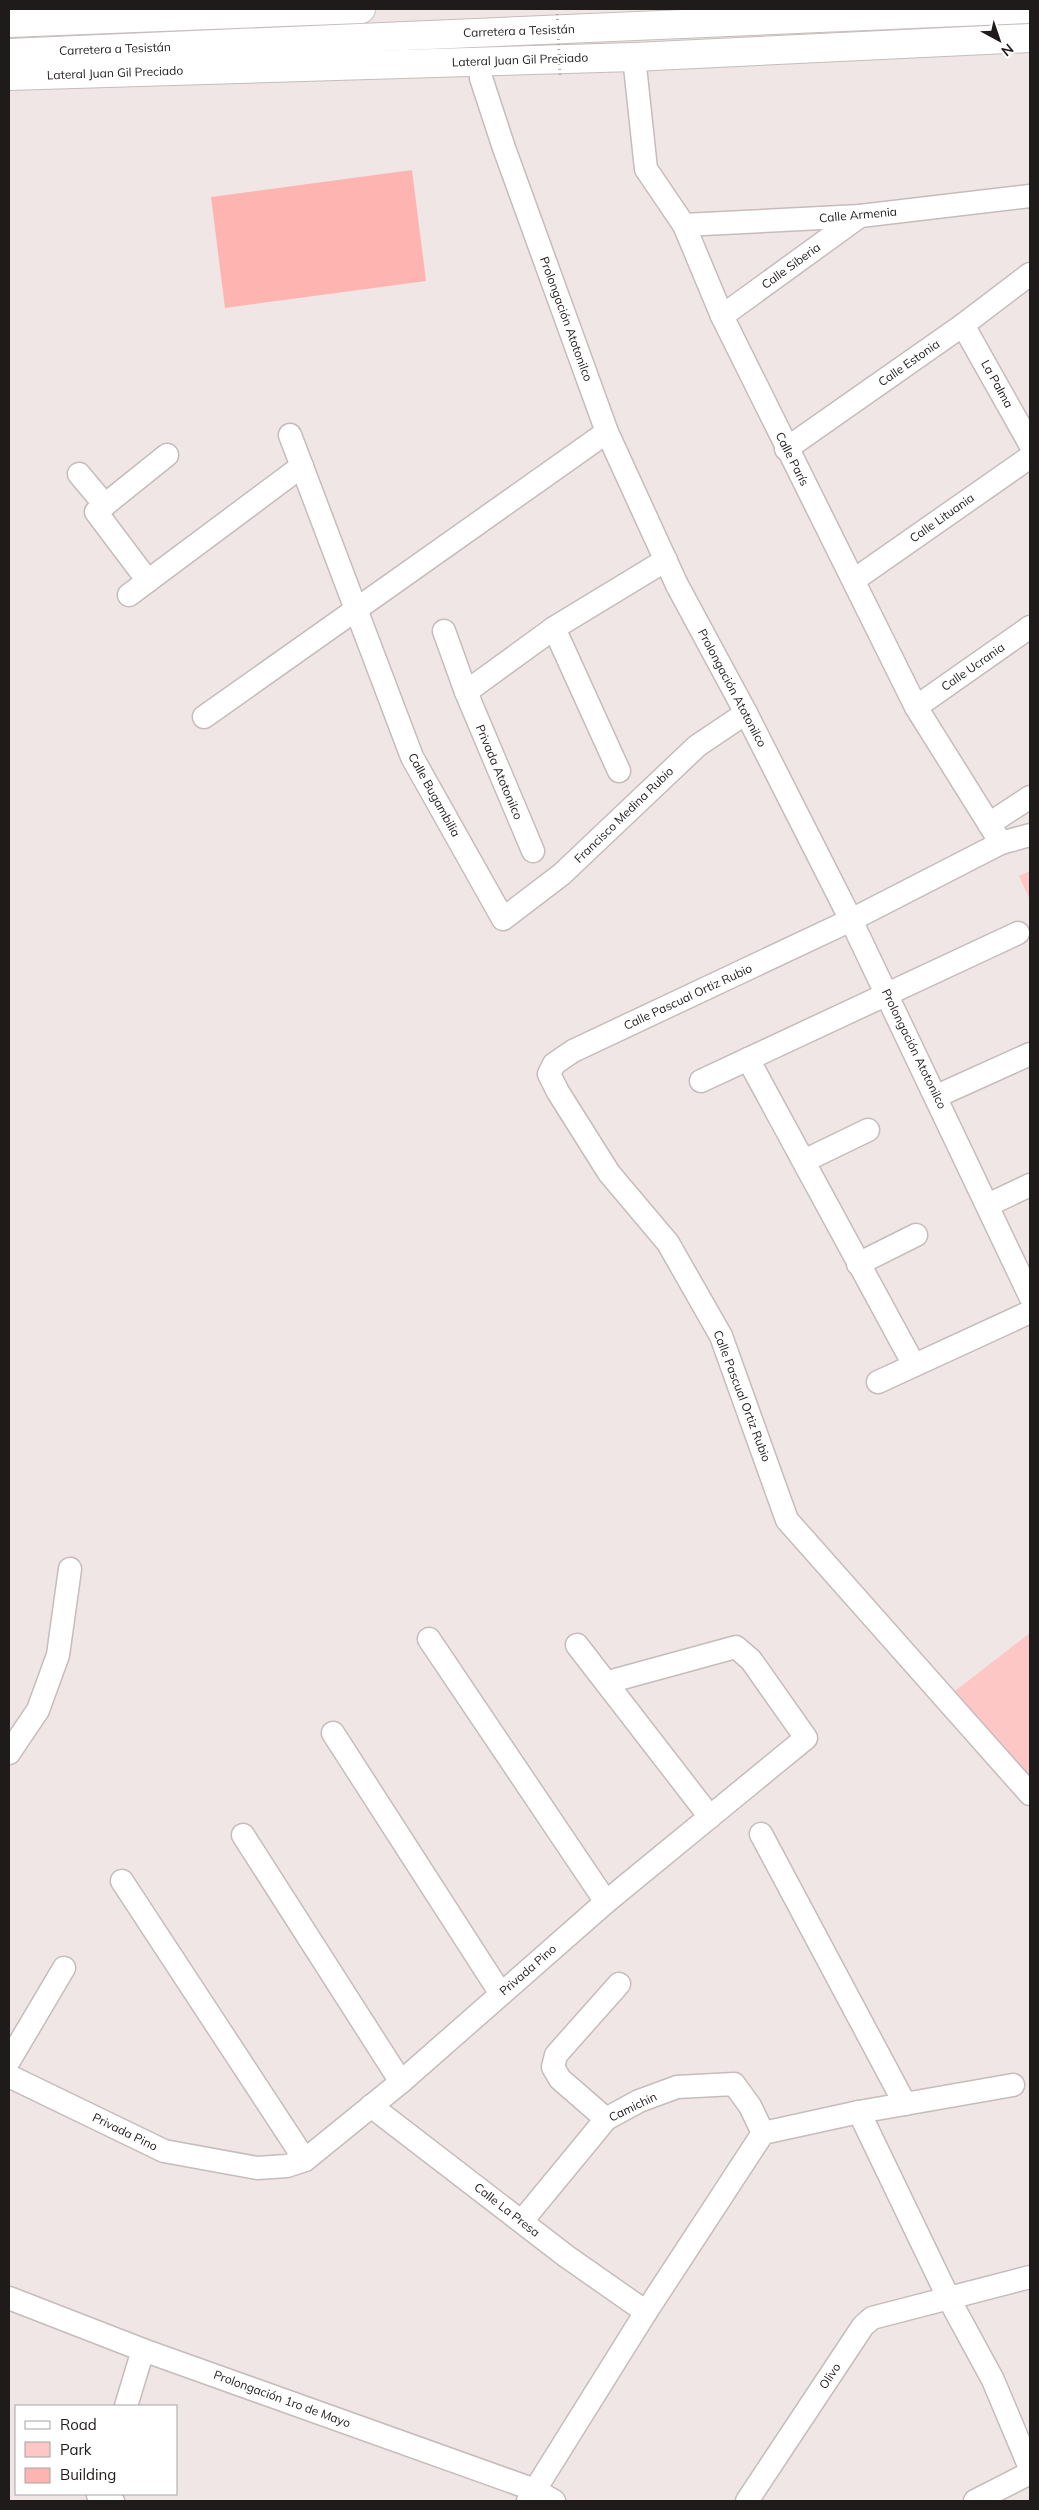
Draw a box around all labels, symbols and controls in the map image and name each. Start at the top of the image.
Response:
north arrow [974,15,1024,65]
street label: Carretera a Tesistán [463,21,575,40]
street label: Carretera a Tesistán [59,39,171,58]
text: N [998,40,1017,60]
street label: Lateral Juan Gil Preciado [452,50,588,69]
street label: Lateral Juan Gil Preciado [47,63,183,82]
street label: Calle Armenia [818,204,897,225]
street label: Calle Siberia [758,239,823,292]
street label: Prolongación Atotonilco [537,254,596,383]
street label: Calle Estonia [875,336,942,389]
street label: La Palma [978,357,1017,410]
street label: Calle París [772,429,812,488]
street label: Calle Lituania [907,490,977,545]
street label: Prolongación Atotonilco [695,626,770,750]
street label: Calle Ucrania [938,639,1007,694]
street label: Privada Atotonilco [473,722,526,822]
street label: Calle Bugambilia [405,750,464,839]
street label: Francisco Medina Rubio [571,763,676,866]
street label: Calle Pascual Ortiz Rubio [621,960,754,1033]
street label: Prolongación Atotonilco [879,986,950,1111]
street label: Calle Pascual Ortiz Rubio [710,1328,775,1464]
street label: Privada Pino [496,1941,559,1998]
street label: Camichin [606,2089,659,2125]
street label: Privada Pino [90,2109,160,2154]
street label: Calle La Presa [472,2179,543,2240]
street label: Olivo [816,2360,844,2392]
street label: Prolongación 1ro de Mayo [212,2367,353,2430]
legend [15,2405,178,2495]
text: Road [60,2415,97,2434]
text: Park [60,2440,92,2459]
text: Building [60,2465,116,2484]

